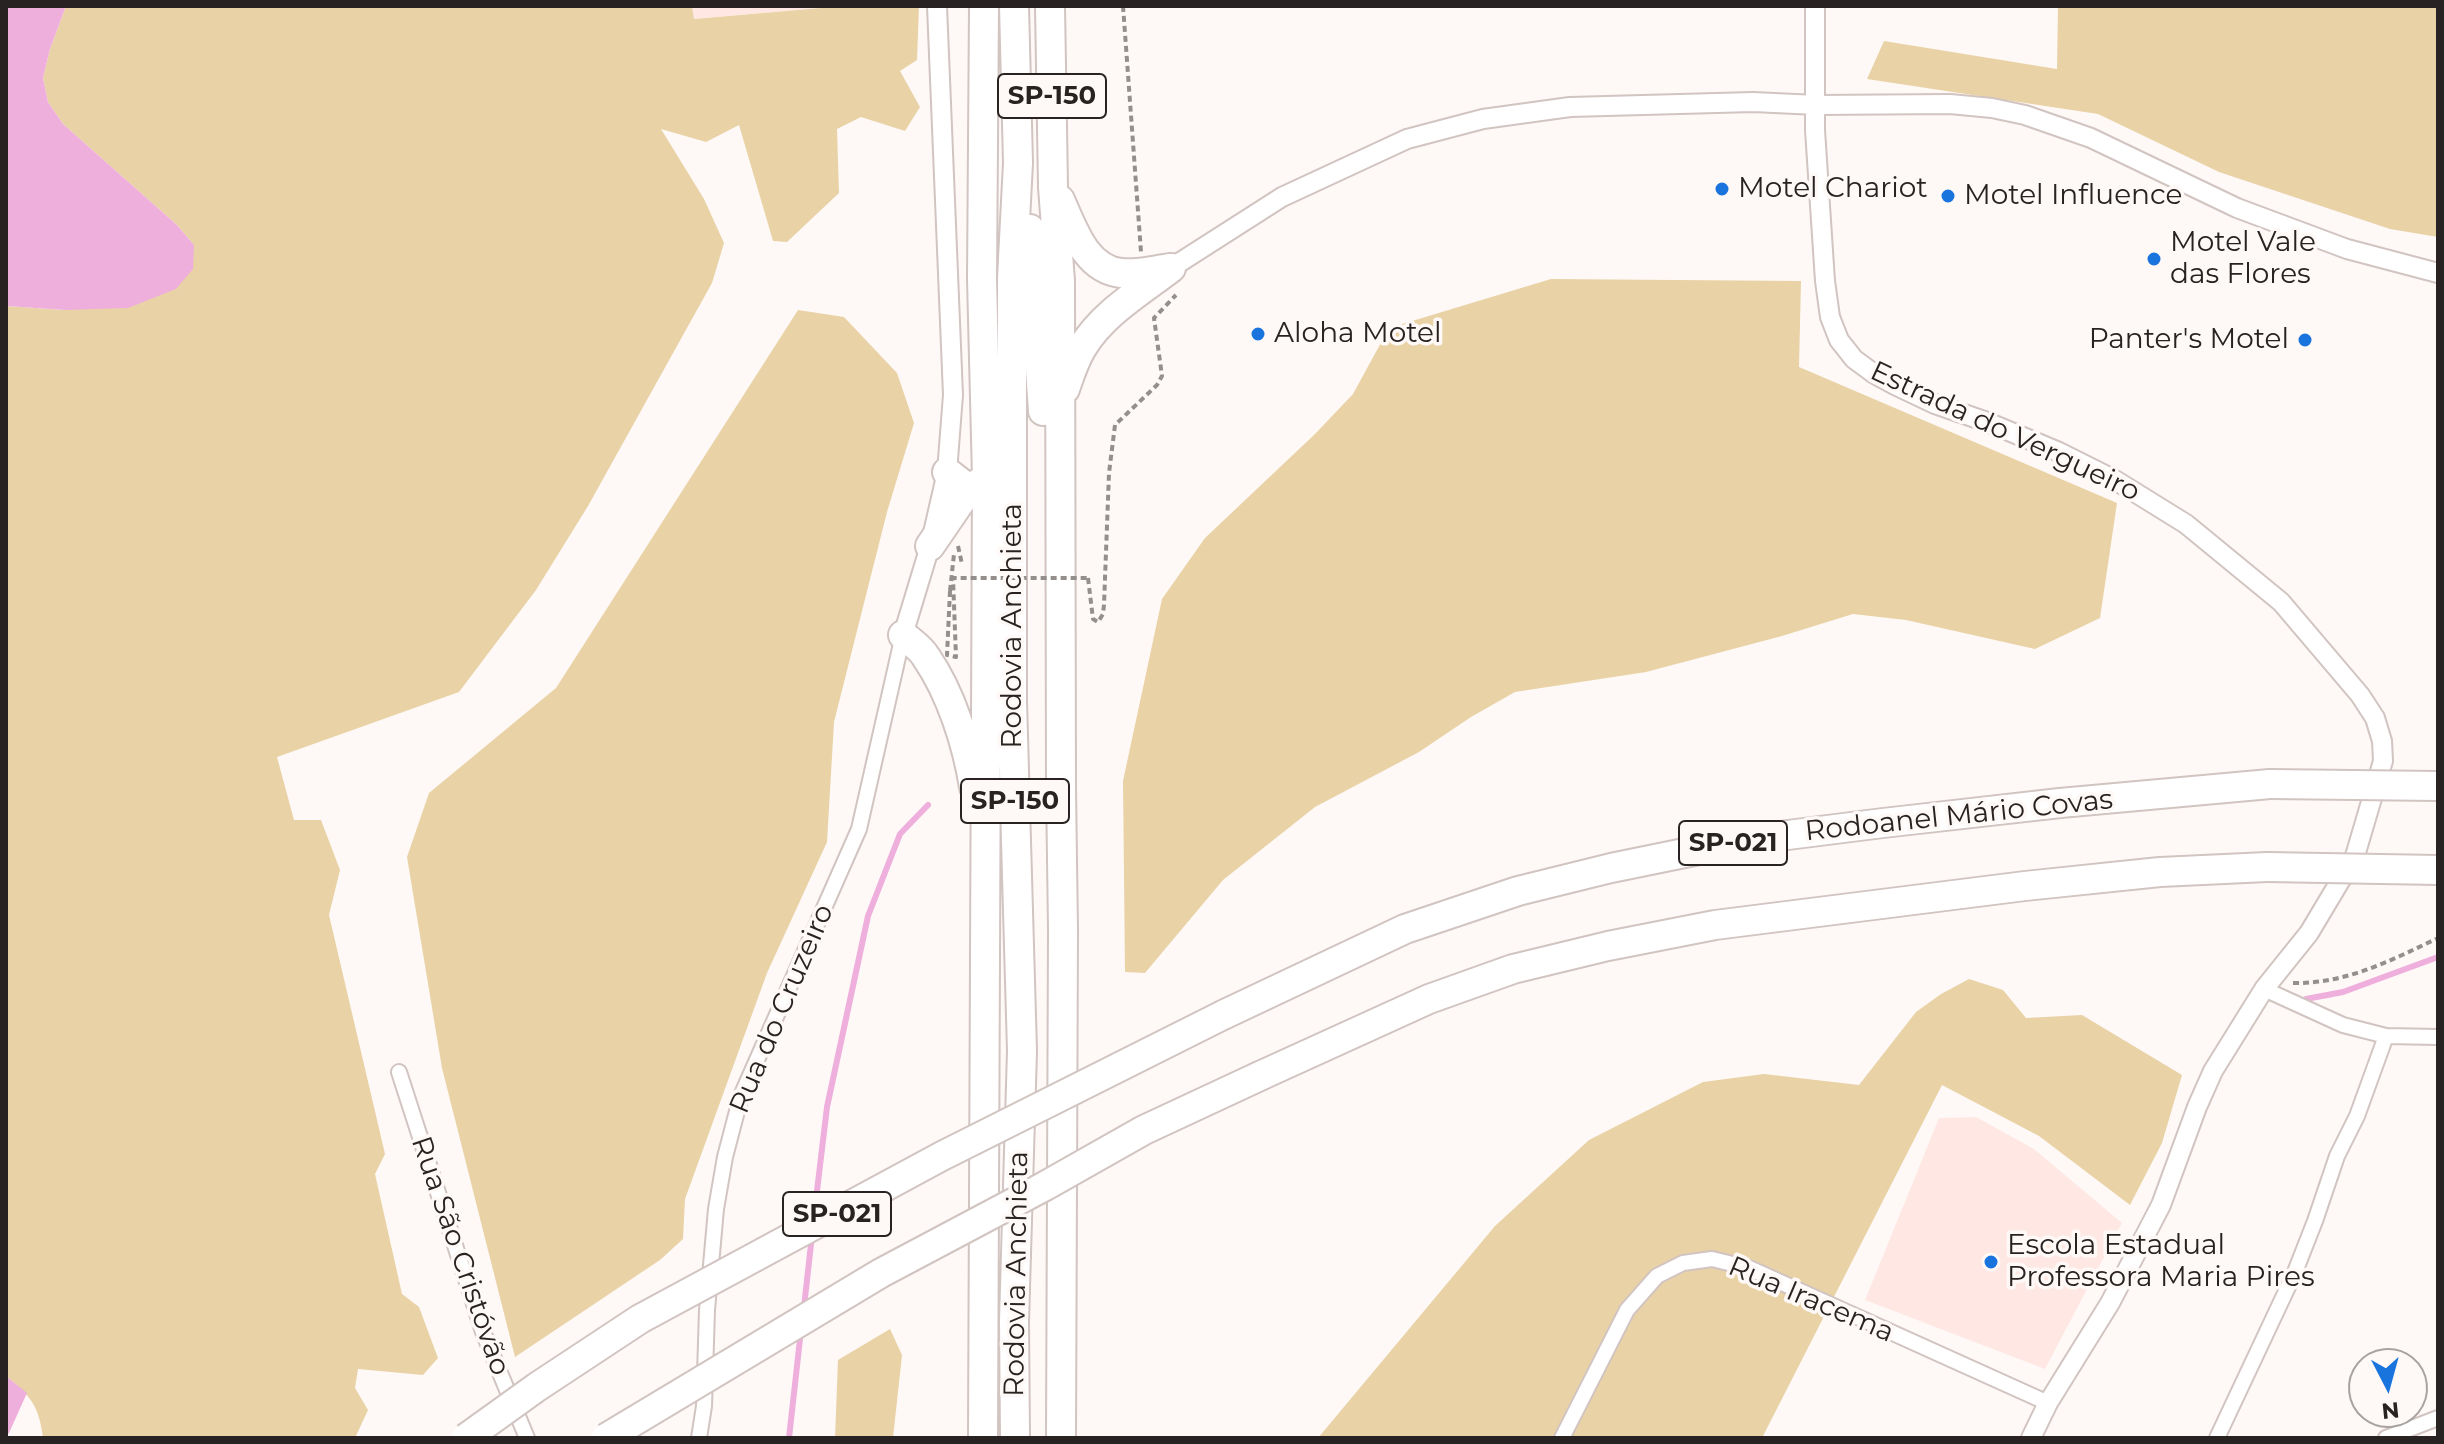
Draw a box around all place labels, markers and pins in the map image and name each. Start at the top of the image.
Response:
place label: Motel Chariot [1738,172,1928,206]
place label: Motel Influence [1964,179,2182,213]
marker: Motel Chariot [1713,180,1731,198]
marker: Motel Influence [1939,187,1957,205]
place label: Motel Vale das Flores [2170,226,2316,292]
marker: Motel Vale das Flores [2145,250,2163,268]
place label: Aloha Motel [1274,317,1442,351]
place label: Panter's Motel [2089,323,2289,357]
marker: Aloha Motel [1249,325,1267,343]
marker: Panter's Motel [2296,331,2314,349]
place label: Escola Estadual Professora Maria Pires [2007,1229,2315,1295]
marker: Escola Estadual Professora Maria Pires [1982,1253,2000,1271]

